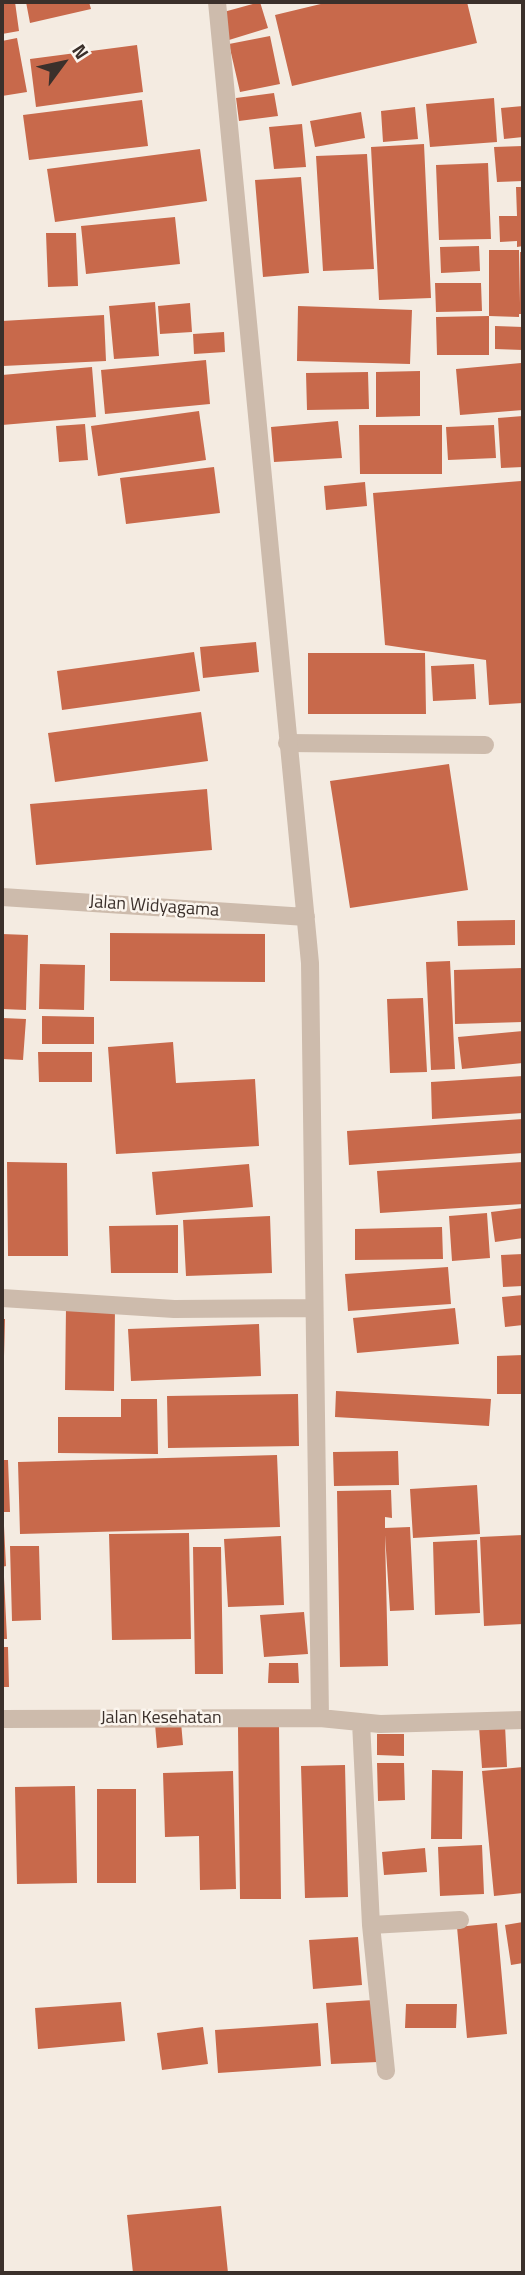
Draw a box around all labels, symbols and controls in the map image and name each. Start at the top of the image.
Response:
north arrow [28,28,98,98]
text: N [65,38,97,65]
street label: Jalan Widyagama [88,892,220,922]
street label: Jalan Kesehatan [100,1708,222,1730]

